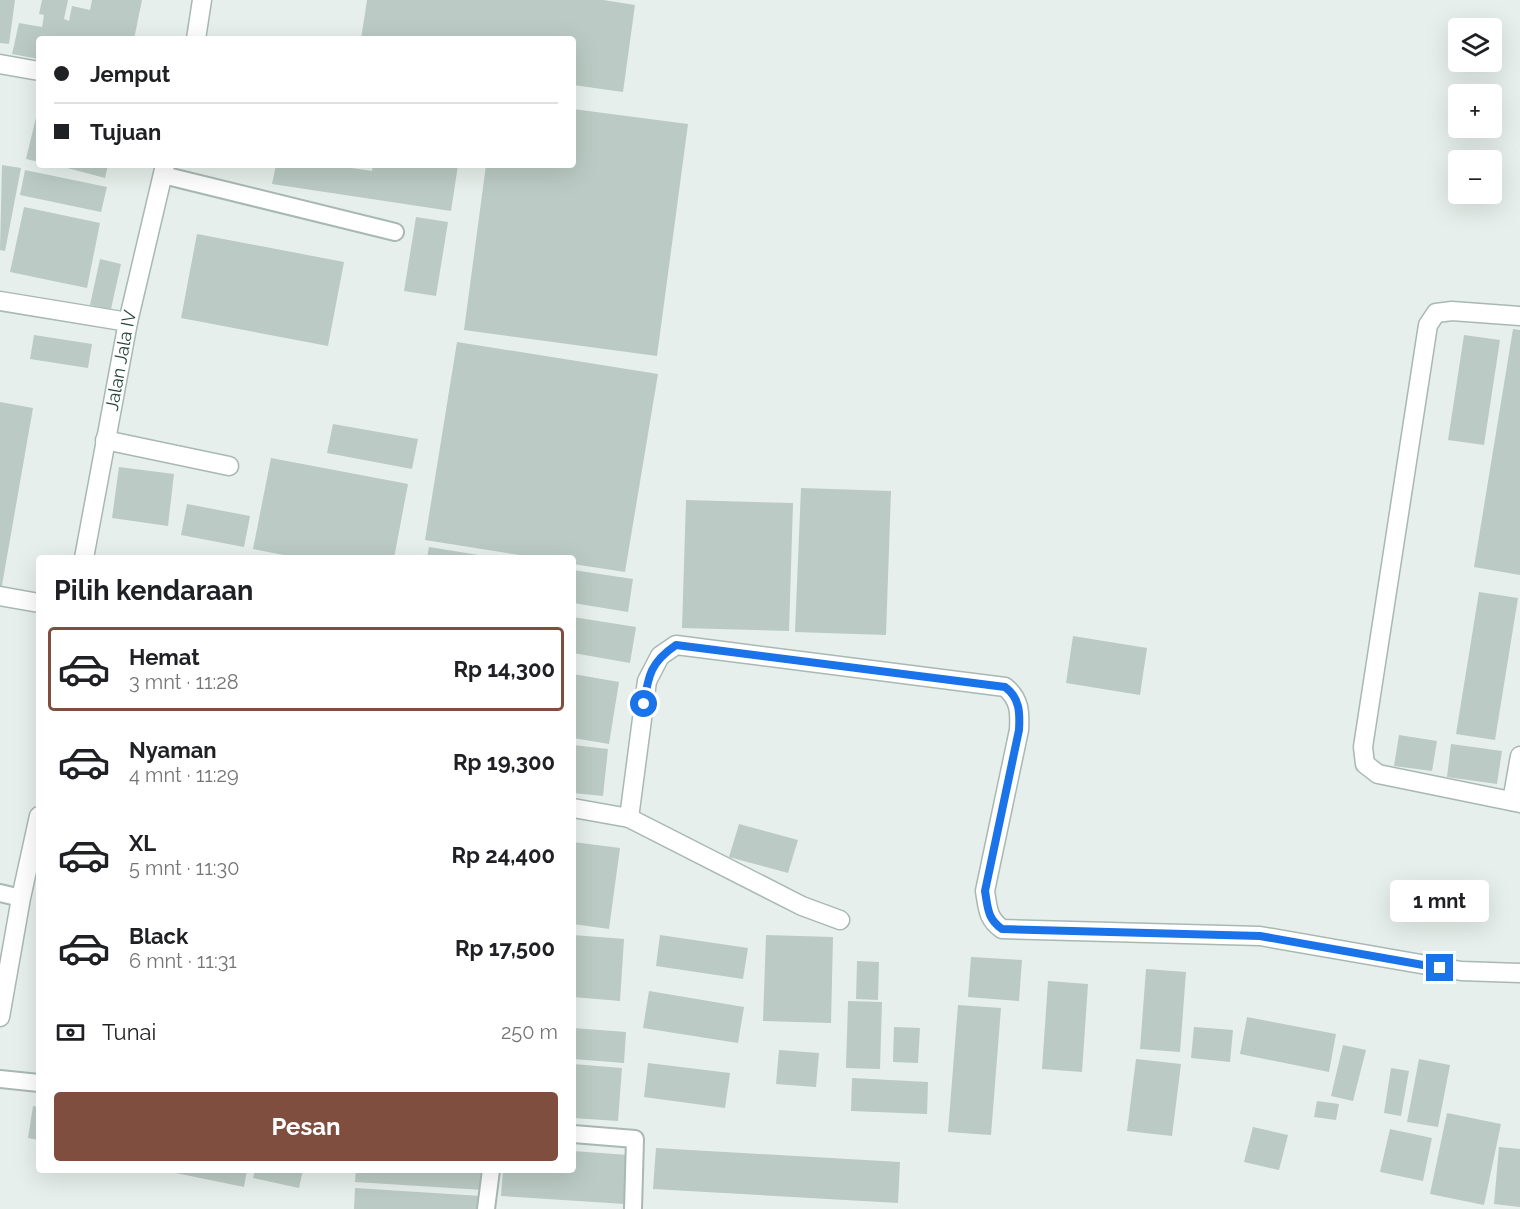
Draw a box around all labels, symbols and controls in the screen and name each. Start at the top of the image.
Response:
map controls [1448,18,1502,204]
button: layers [1448,18,1502,72]
text: Jemput [90,61,170,87]
button: + [1448,84,1502,138]
text: Tujuan [90,119,161,145]
button: − [1448,150,1502,204]
street label: Jalan Jala IV [101,308,140,412]
text: Pilih kendaraan [54,575,253,606]
icon: car [57,642,111,696]
text: Hemat [129,644,200,670]
text: Rp 14,300 [453,656,555,682]
text: 3 mnt · 11:28 [129,670,239,694]
route start [630,690,657,717]
icon: car [57,735,111,789]
text: Nyaman [129,737,217,763]
text: Rp 19,300 [453,749,555,775]
text: 4 mnt · 11:29 [129,763,239,787]
icon: car [57,828,111,882]
text: XL [129,830,156,856]
text: Rp 24,400 [452,842,555,868]
text: 5 mnt · 11:30 [129,856,239,880]
callout: 1 mnt [1390,881,1490,923]
text: 1 mnt [1413,889,1466,913]
icon: car [57,921,111,975]
text: Black [129,923,188,949]
text: Rp 17,500 [455,935,555,961]
text: 6 mnt · 11:31 [129,949,237,973]
route end [1426,954,1453,981]
icon: cash [54,1016,87,1049]
text: Tunai [102,1019,156,1045]
text: 250 m [501,1020,558,1044]
button: Pesan [54,1092,558,1161]

